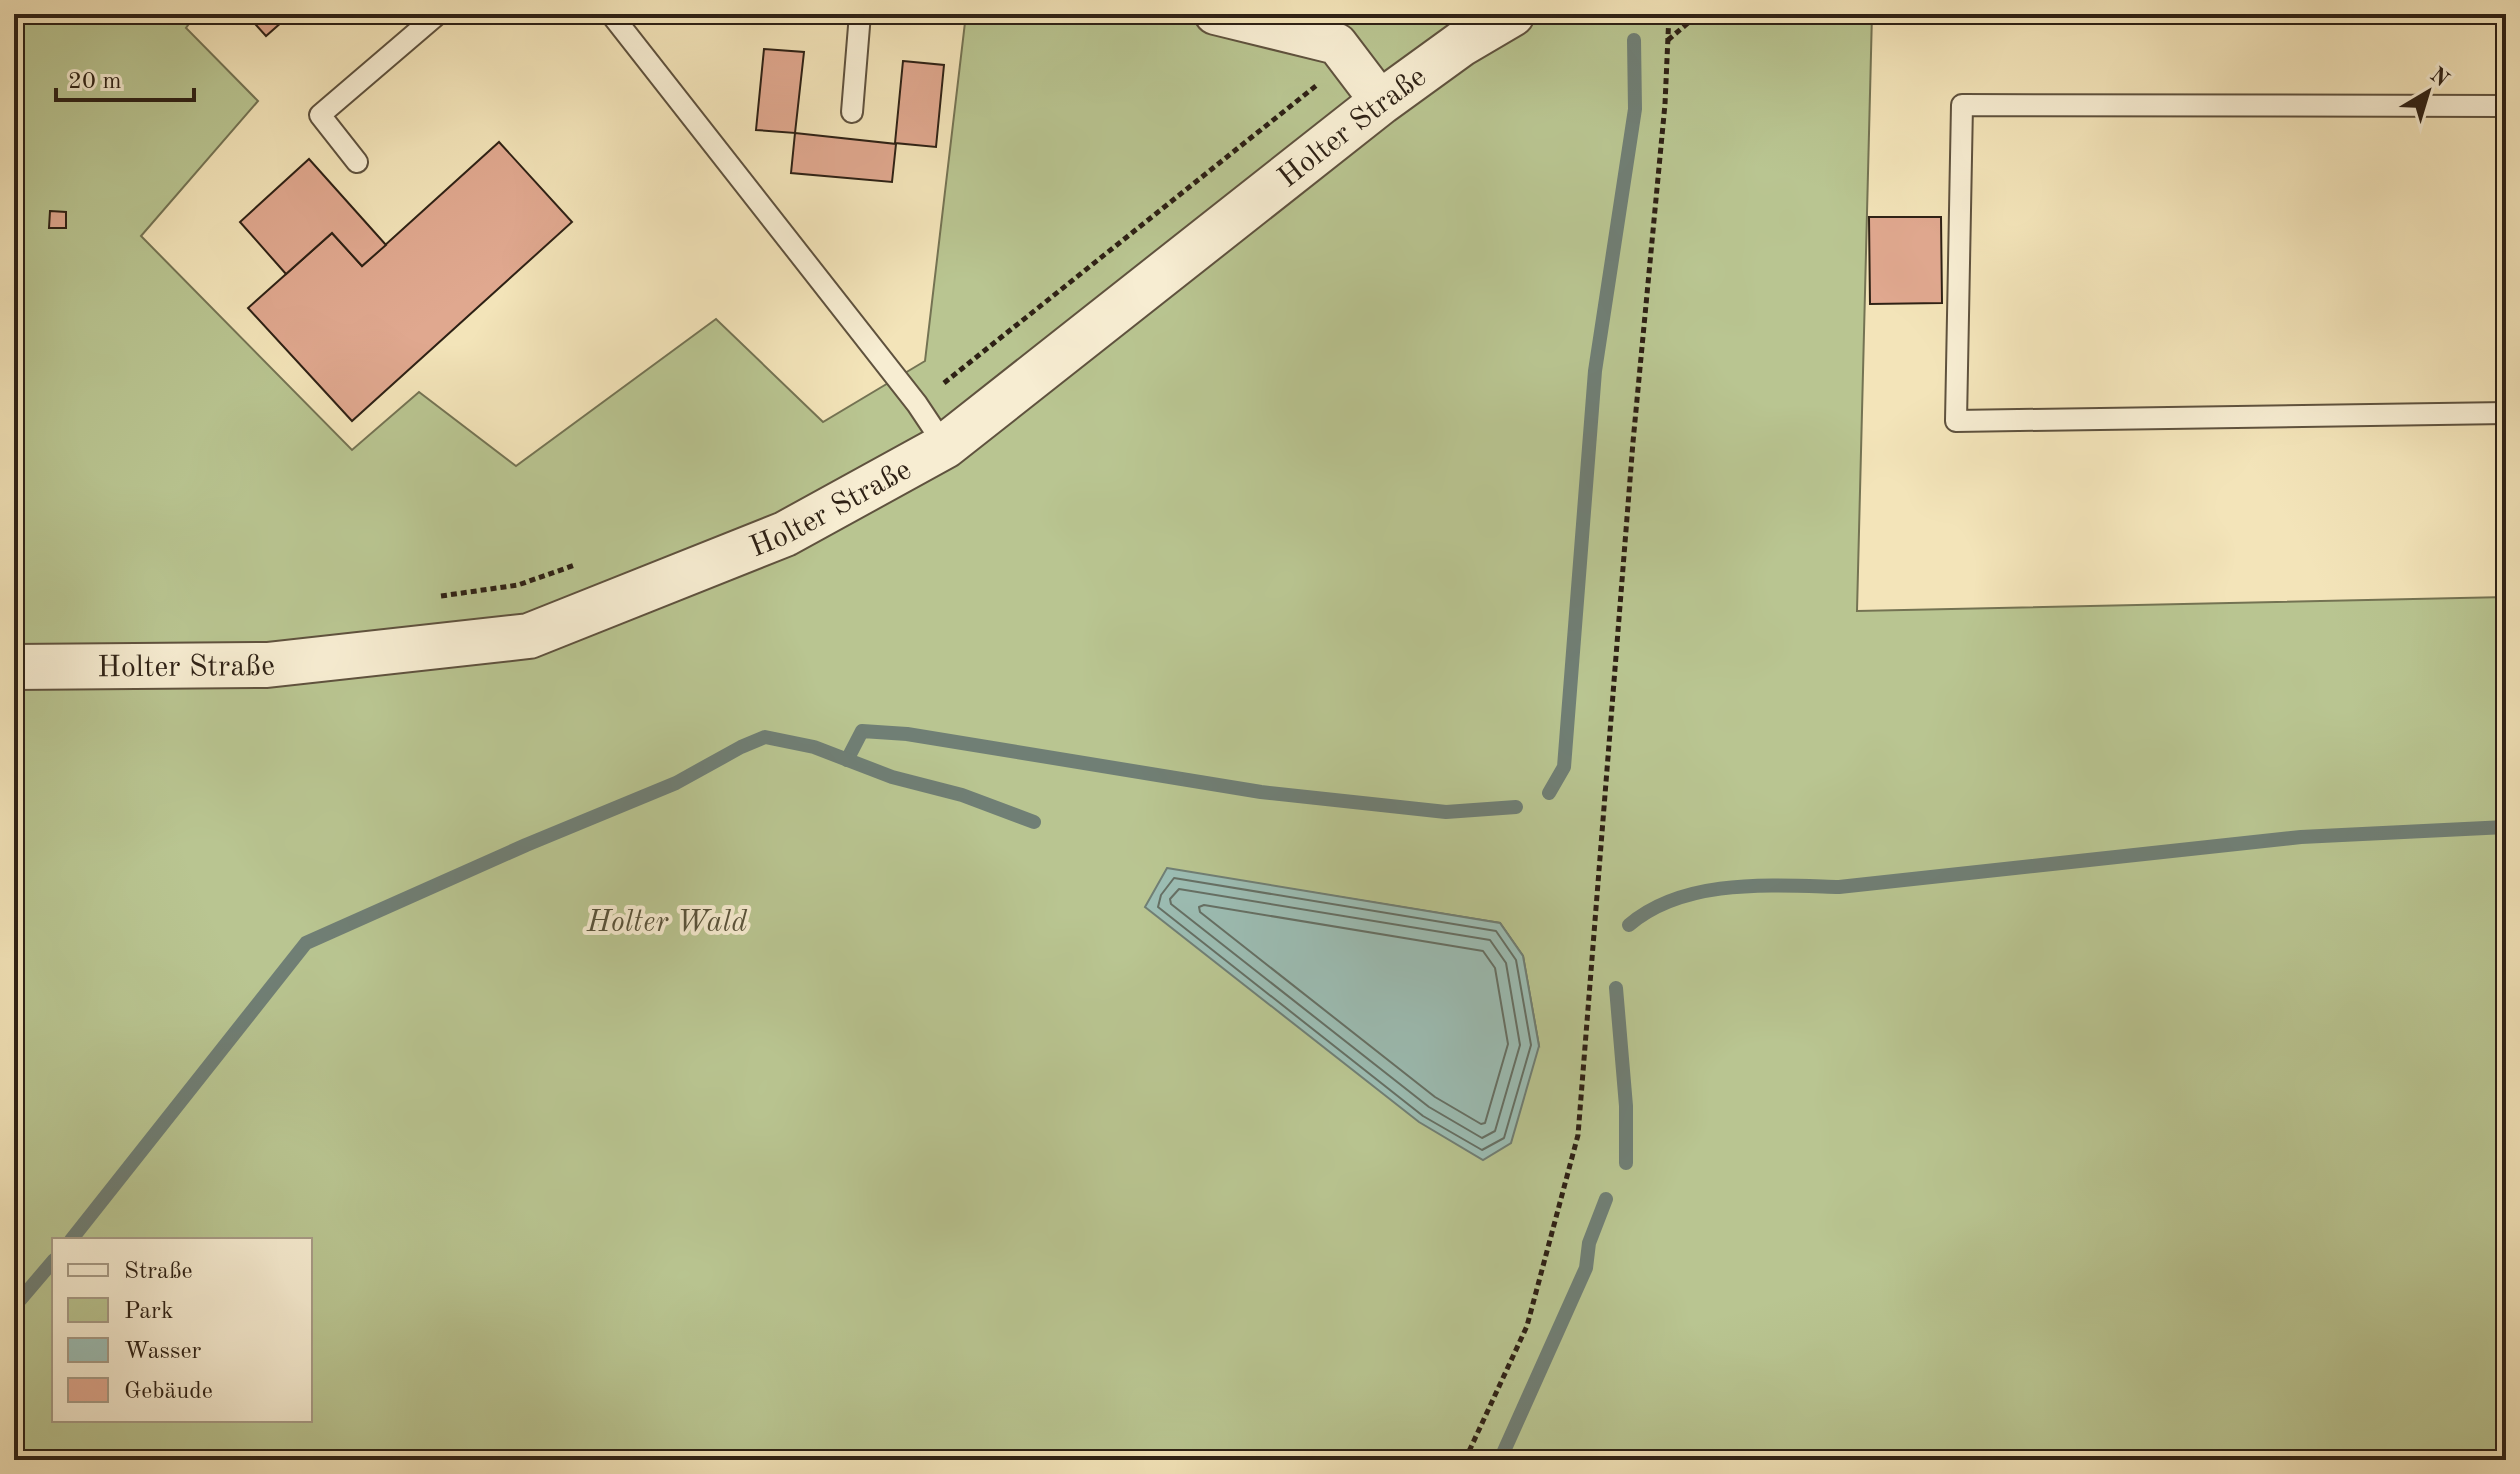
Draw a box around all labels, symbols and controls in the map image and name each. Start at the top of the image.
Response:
scale bar [56,52,194,102]
north arrow [2388,52,2468,132]
street label: Holter Straße [1273,62,1432,194]
text: N [2426,64,2453,92]
text: 20 m [68,70,122,94]
street label: Holter Straße [746,455,916,563]
street label: Holter Straße [97,651,277,683]
park label: Holter Wald [586,908,748,938]
legend [52,1238,312,1422]
text: Straße [124,1260,193,1284]
text: Park [124,1300,173,1324]
text: Wasser [124,1340,201,1364]
text: Gebäude [124,1380,213,1404]

